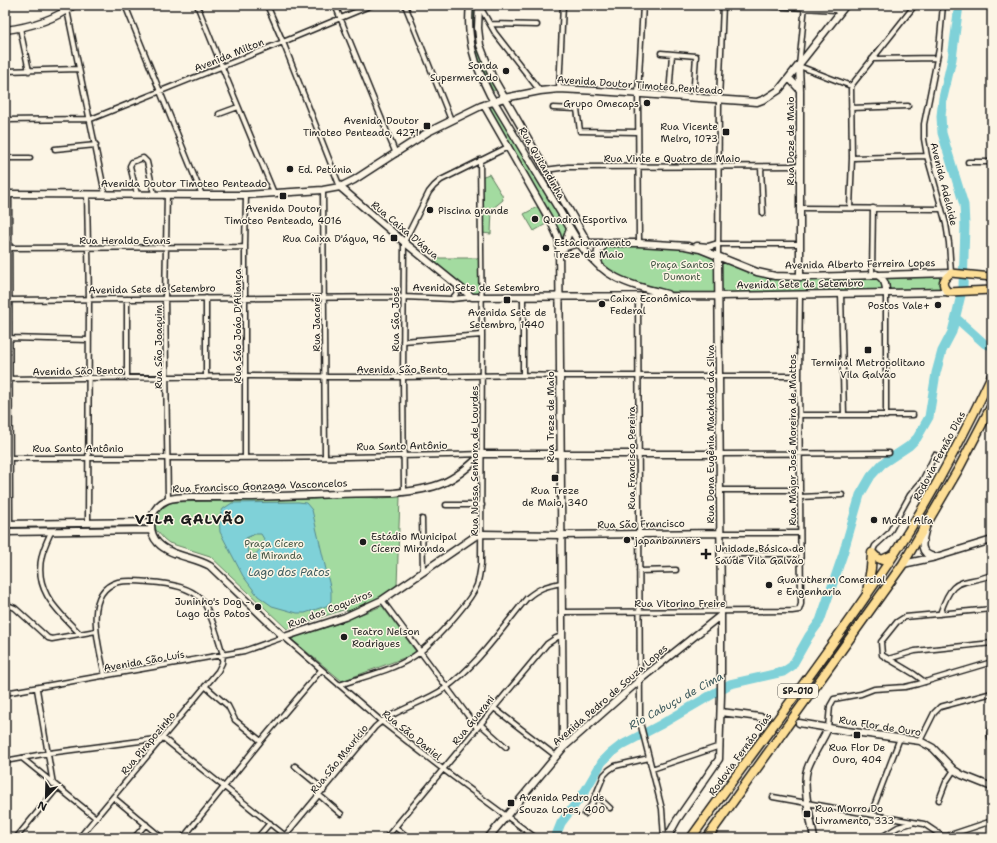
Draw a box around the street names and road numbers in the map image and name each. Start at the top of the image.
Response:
street label: Avenida Milton [192,35,266,75]
street label: Avenida Doutor Timoteo Penteado [557,73,723,97]
street label: Rua Doze de Maio [784,97,797,185]
street label: Rua Quitandinha [516,124,568,202]
street label: Avenida Adelaide [927,141,961,227]
street label: Rua Vinte e Quatro de Maio [604,152,740,165]
street label: Avenida Doutor Timoteo Penteado [101,177,267,190]
street label: Rua Caixa D'água [369,198,442,262]
street label: Rua Heraldo Evans [79,234,171,247]
street label: Avenida Alberto Ferreira Lopes [785,256,935,272]
street label: Rua Sáo Joáo D'Aliança [231,268,244,383]
street label: Avenida Sete de Setembro [736,276,864,292]
street label: Avenida Sete de Setembro [88,281,216,297]
street label: Avenida Sete de Setembro [412,281,540,294]
street label: Rua São José [389,286,402,352]
street label: Rua Jacareí [310,294,323,352]
street label: Rua São Joaquim [152,305,165,389]
street label: Rua Dona Eugênia Machado da Silva [704,344,717,523]
street label: Rua Major José Moreira de Mattos [786,354,799,526]
street label: Avenida São Bento [356,363,448,376]
street label: Avenida São Bento [32,364,124,378]
street label: Rua Treze de Maio [544,371,557,463]
street label: Rua Nossa Senhora de Lourdes [468,386,481,536]
street label: Rua Francisco Pereira [625,406,638,510]
street label: Rodovia Fernão Dias [910,409,968,503]
street label: Rua Santo Antônio [356,439,448,453]
street label: Rua Santo Antônio [32,442,124,455]
street label: Rua Francisco Gonzaga Vasconcelos [172,476,348,496]
street label: Rua São Francisco [597,517,685,531]
street label: Rua dos Coqueiros [286,587,374,631]
street label: Rua Vitorino Freire [634,597,726,610]
street label: Avenida Pedro de Souza Lopes [550,641,670,749]
street label: Avenida São Luís [102,647,186,675]
road number: SP-010 [778,684,818,698]
street label: Rua Guarani [449,692,497,748]
street label: Rua São Daniel [380,707,444,763]
street label: Rua Pirapozinho [118,709,178,777]
street label: Rodovia Fernão Dias [705,710,775,798]
street label: Rua Flor de Ouro [838,713,922,739]
street label: Rua São Maurício [307,722,371,796]

